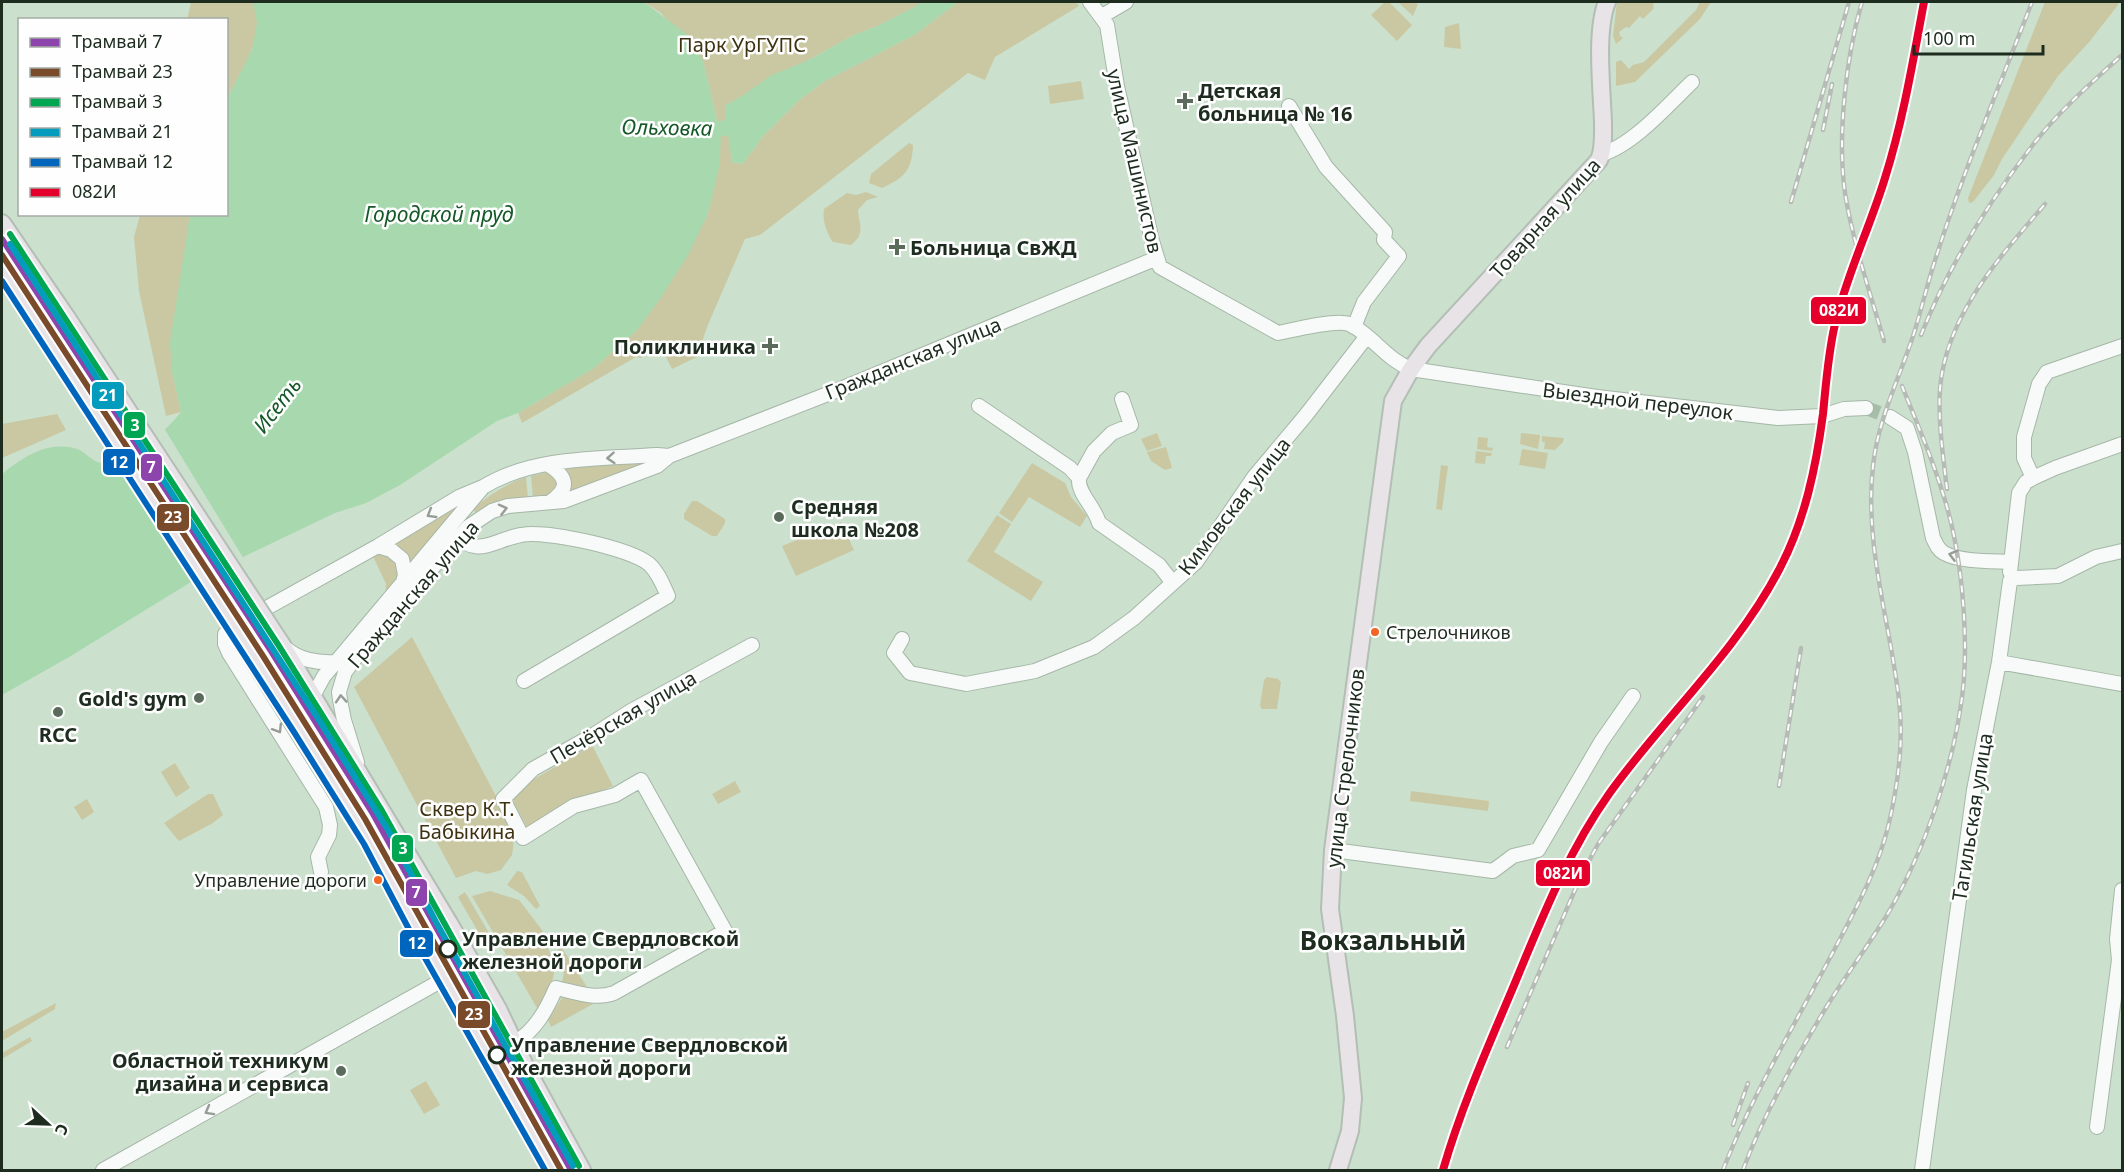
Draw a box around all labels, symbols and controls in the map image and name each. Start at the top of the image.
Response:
legend [18,18,228,216]
scale bar [1914,18,2043,56]
text: 100 m [1923,26,1975,50]
text: Трамвай 7 [72,29,163,53]
park label: Парк УрГУПС [678,31,806,58]
text: Трамвай 23 [72,59,173,83]
street label: улица Машинистов [1101,66,1169,256]
place label: Детская больница № 16 [1198,77,1353,127]
text: Трамвай 3 [72,89,163,113]
marker: Детская больница № 16 [1176,92,1194,110]
water label: Ольховка [621,112,713,142]
text: Трамвай 21 [72,119,173,143]
text: Трамвай 12 [72,149,173,173]
street label: Товарная улица [1484,152,1606,284]
text: 082И [72,179,117,203]
water label: Городской пруд [365,200,514,228]
place label: Больница СвЖД [910,234,1077,261]
marker: Больница СвЖД [888,238,906,256]
line badge: 082И [1810,296,1867,325]
text: 082И [1819,299,1859,321]
street label: Гражданская улица [821,310,1005,406]
place label: Поликлиника [614,333,756,360]
marker: Поликлиника [761,337,779,355]
water label: Исеть [247,372,307,438]
street label: Выездной переулок [1541,376,1735,426]
line badge: 21 [91,381,125,410]
text: 21 [99,384,117,406]
line badge: 3 [123,411,146,439]
text: 3 [130,414,140,436]
street label: Кимовская улица [1172,431,1296,581]
line badge: 12 [102,448,136,476]
text: 12 [110,451,128,473]
one-way arrow [606,452,615,465]
line badge: 7 [140,453,163,482]
text: 7 [146,456,156,478]
place label: Средняя школа №208 [791,493,919,543]
line badge: 23 [156,503,190,532]
one-way arrow [498,503,508,516]
text: 23 [164,506,182,528]
one-way arrow [427,506,437,518]
marker: Средняя школа №208 [772,510,786,524]
street label: Гражданская улица [341,514,485,674]
one-way arrow [1948,550,1959,562]
place label: Стрелочников [1386,620,1511,644]
marker: Стрелочников [1369,626,1381,638]
street label: Печёрская улица [545,664,701,770]
street label: улица Стрелочников [1319,667,1371,869]
place label: Gold's gym [78,685,187,712]
marker: Gold's gym [192,691,206,705]
one-way arrow [335,694,348,704]
marker: RCC [51,705,65,719]
place label: RCC [39,721,77,748]
one-way arrow [270,723,281,734]
street label: Тагильская улица [1945,731,1999,903]
park label: Сквер К.Т. Бабыкина [419,795,515,845]
line badge: 3 [391,834,414,863]
text: 3 [398,837,408,859]
line badge: 082И [1535,859,1591,887]
text: 082И [1543,862,1583,884]
place label: Управление дороги [194,868,367,892]
marker: Управление дороги [372,874,384,886]
line badge: 7 [405,878,428,907]
text: 7 [411,881,421,903]
district label: Вокзальный [1300,922,1466,958]
place label: Управление Свердловской железной дороги [462,925,739,975]
line badge: 12 [399,929,434,958]
text: 12 [408,932,426,954]
marker: Управление Свердловской железной дороги [439,940,457,958]
line badge: 23 [457,1000,491,1029]
text: 23 [465,1003,483,1025]
place label: Управление Cвердловской железной дороги [511,1031,788,1081]
marker: Управление Cвердловской железной дороги [488,1046,506,1064]
place label: Областной техникум дизайна и сервиса [112,1047,329,1097]
marker: Областной техникум дизайна и сервиса [334,1064,348,1078]
north arrow [18,1094,78,1154]
one-way arrow [205,1104,215,1115]
text: С [50,1121,74,1139]

